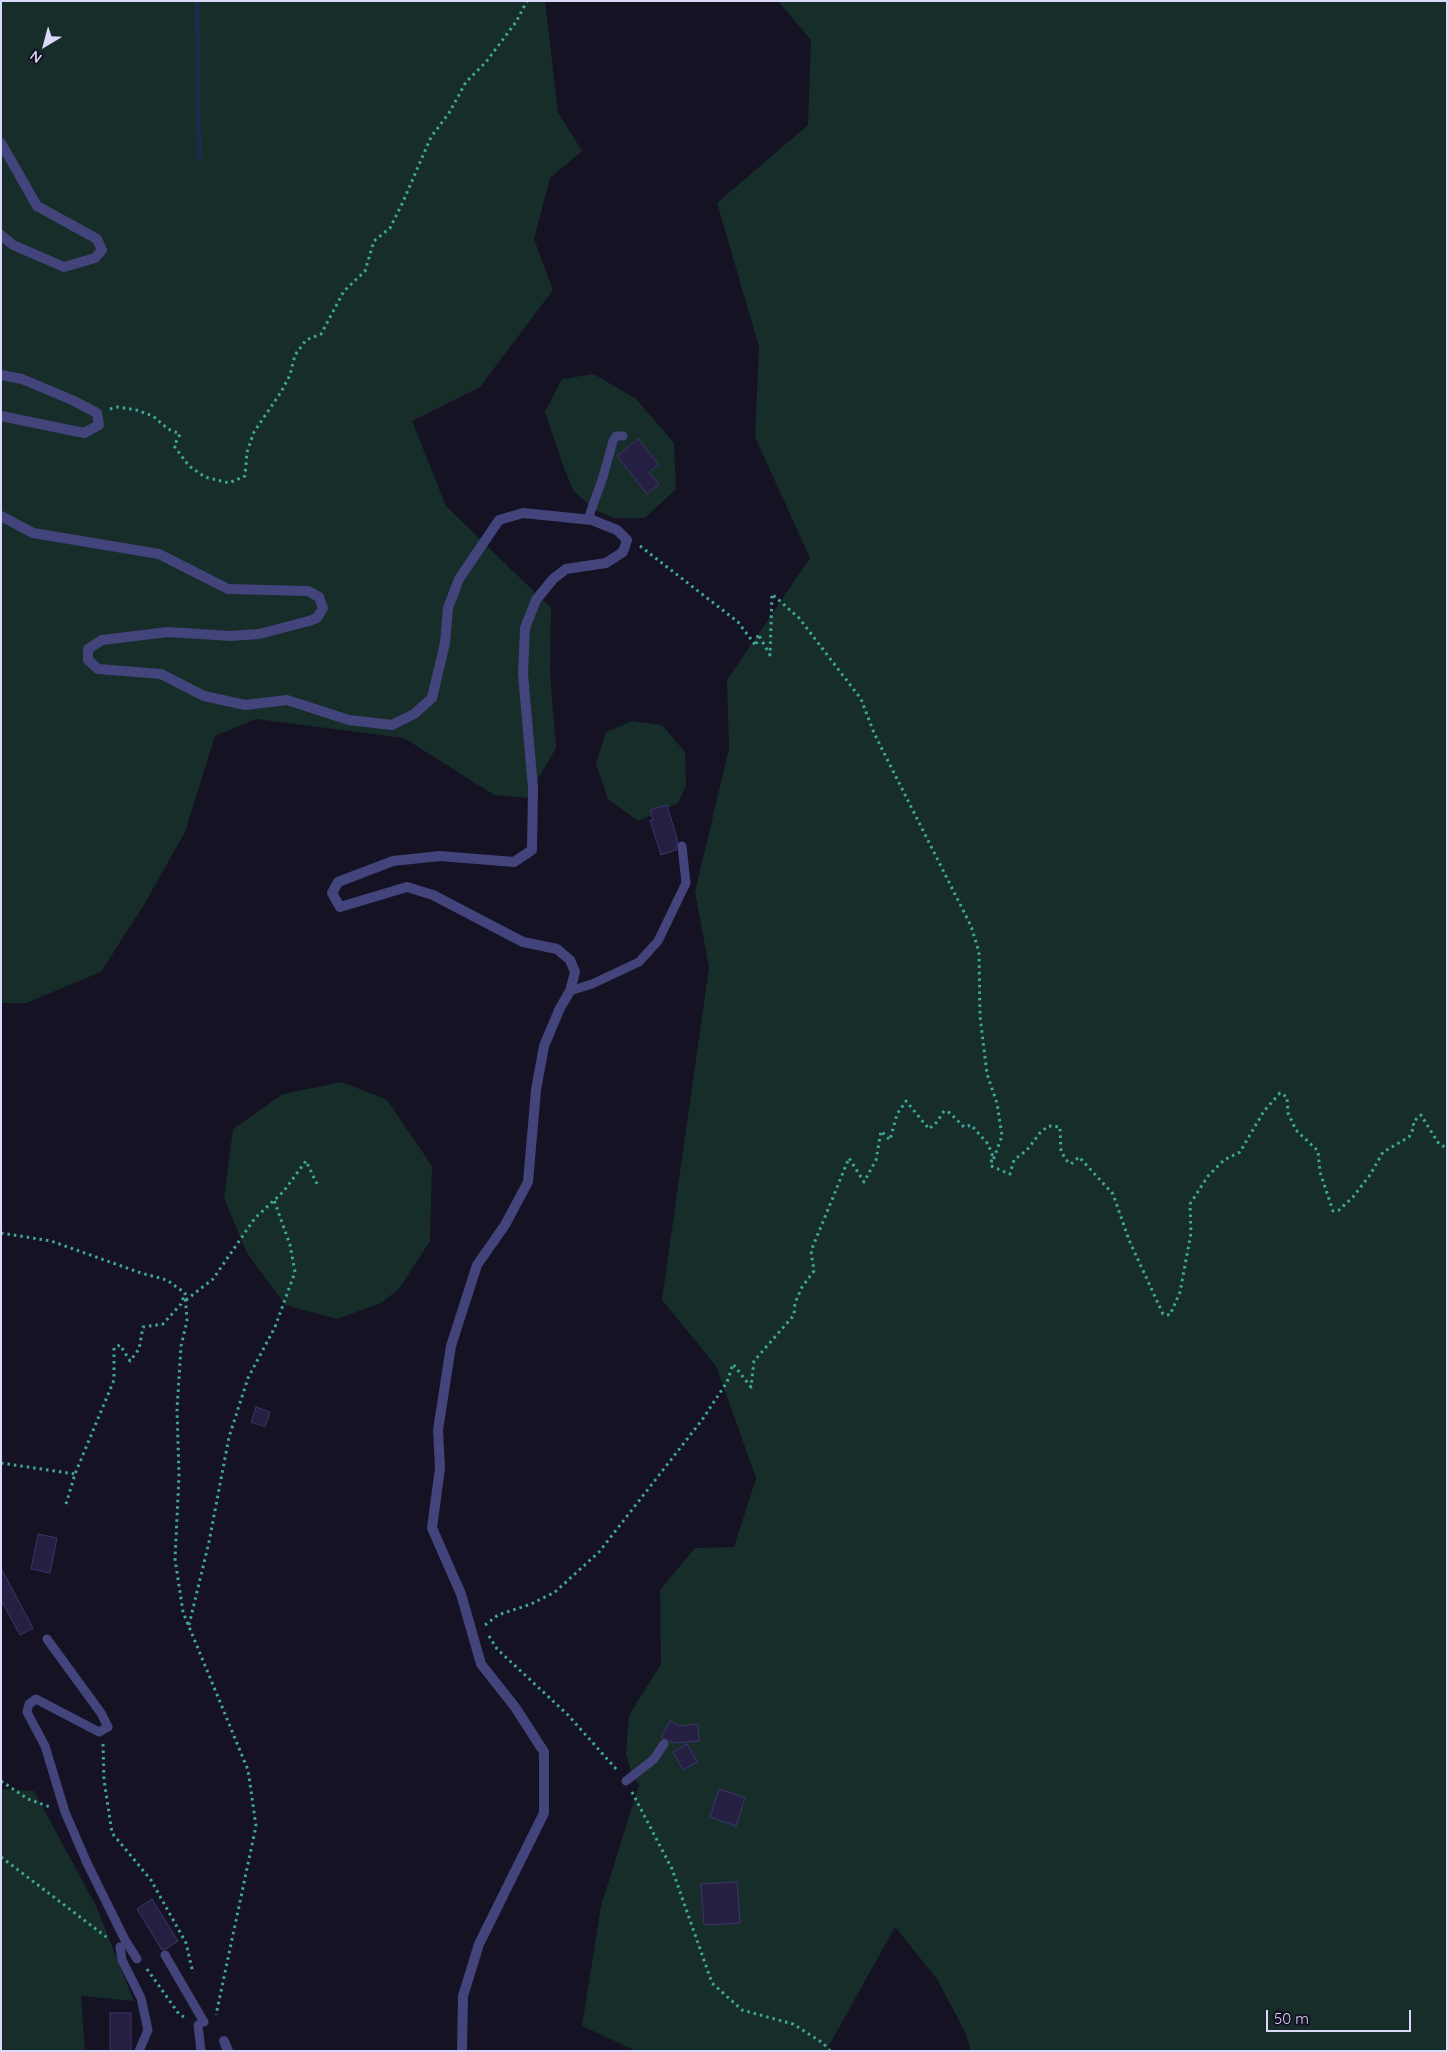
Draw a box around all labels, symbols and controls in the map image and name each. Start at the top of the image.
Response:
north arrow [20,20,70,70]
text: N [26,47,46,67]
scale bar [1268,2000,1413,2032]
text: 50 m [1274,2009,1309,2028]

